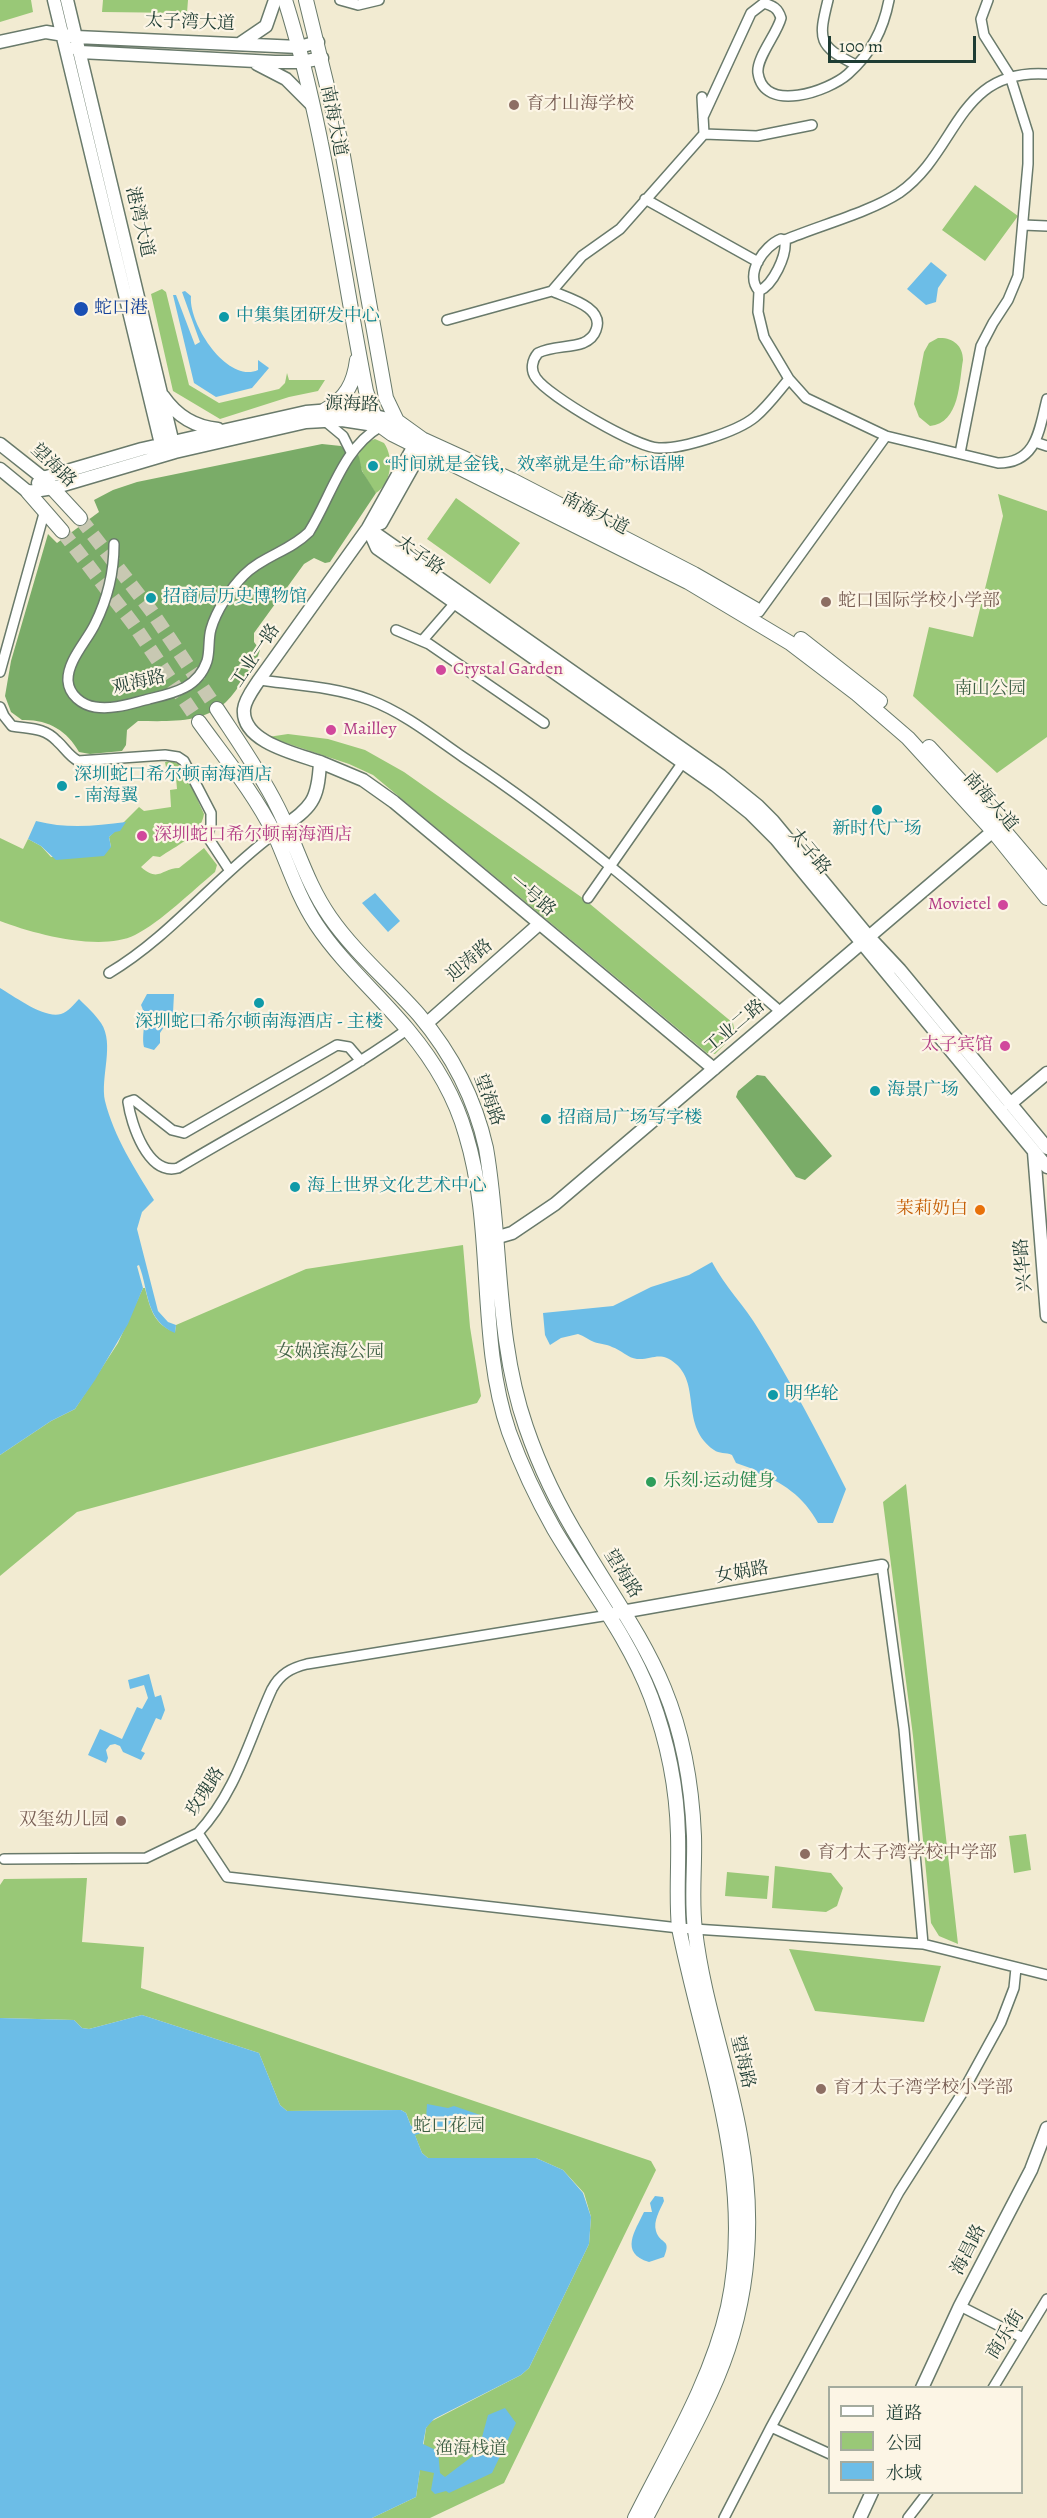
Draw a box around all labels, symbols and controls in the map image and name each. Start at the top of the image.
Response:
street label: 太子湾大道 [145,11,235,35]
scale bar [831,24,980,62]
text: 100 m [839,34,883,58]
street label: 南海大道 [316,84,350,158]
place label: 育才山海学校 [526,94,634,116]
marker: 育才山海学校 [507,98,521,112]
street label: 港湾大道 [120,184,158,260]
place label: 蛇口港 [94,298,148,320]
marker: 蛇口港 [72,300,90,318]
place label: 中集集团研发中心 [236,306,380,328]
marker: 中集集团研发中心 [217,310,231,324]
street label: 源海路 [325,393,379,417]
street label: 望海路 [26,440,80,492]
place label: “时间就是金钱，效率就是生命”标语牌 [385,455,685,477]
marker: “时间就是金钱，效率就是生命”标语牌 [366,459,380,473]
street label: 南海大道 [558,488,632,540]
street label: 太子路 [392,532,448,580]
place label: 招商局历史博物馆 [163,587,307,609]
marker: 招商局历史博物馆 [144,591,158,605]
place label: 蛇口国际学校小学部 [838,591,1000,613]
marker: 蛇口国际学校小学部 [819,595,833,609]
street label: 工业一路 [227,620,285,692]
place label: Crystal Garden [453,659,563,681]
marker: Crystal Garden [434,663,448,677]
street label: 观海路 [110,666,168,700]
park label: 南山公园 [954,679,1026,701]
place label: Mailley [343,719,396,741]
marker: Mailley [324,723,338,737]
place label: 深圳蛇口希尔顿南海酒店 - 南海翼 [74,765,272,808]
street label: 南海大道 [958,768,1022,836]
marker: 深圳蛇口希尔顿南海酒店 - 南海翼 [55,779,69,793]
marker: 新时代广场 [870,803,884,817]
place label: 新时代广场 [832,819,922,841]
street label: 太子路 [783,824,835,880]
place label: 深圳蛇口希尔顿南海酒店 [154,825,352,847]
marker: 深圳蛇口希尔顿南海酒店 [135,829,149,843]
street label: 一号路 [504,870,560,922]
place label: Movietel [928,894,991,916]
marker: Movietel [996,898,1010,912]
street label: 迎涛路 [443,935,497,987]
marker: 深圳蛇口希尔顿南海酒店 - 主楼 [252,996,266,1010]
street label: 工业二路 [700,996,770,1058]
place label: 深圳蛇口希尔顿南海酒店 - 主楼 [135,1012,383,1034]
place label: 太子宾馆 [921,1035,993,1057]
marker: 太子宾馆 [998,1039,1012,1053]
street label: 望海路 [468,1071,508,1129]
place label: 海景广场 [887,1080,959,1102]
marker: 海景广场 [868,1084,882,1098]
place label: 招商局广场写字楼 [558,1108,702,1130]
marker: 招商局广场写字楼 [539,1112,553,1126]
place label: 海上世界文化艺术中心 [307,1176,487,1198]
marker: 海上世界文化艺术中心 [288,1180,302,1194]
place label: 茉莉奶白 [896,1199,968,1221]
marker: 茉莉奶白 [973,1203,987,1217]
street label: 兴华路 [1011,1237,1037,1293]
park label: 女娲滨海公园 [276,1342,384,1364]
place label: 明华轮 [785,1384,839,1406]
marker: 明华轮 [766,1388,780,1402]
place label: 乐刻·运动健身 [663,1471,775,1493]
marker: 乐刻·运动健身 [644,1475,658,1489]
street label: 望海路 [599,1545,645,1603]
street label: 女娲路 [714,1558,770,1588]
street label: 玫瑰路 [182,1763,230,1821]
place label: 双玺幼儿园 [19,1810,109,1832]
marker: 双玺幼儿园 [114,1814,128,1828]
place label: 育才太子湾学校中学部 [817,1843,997,1865]
marker: 育才太子湾学校中学部 [798,1847,812,1861]
street label: 望海路 [725,2033,759,2091]
place label: 育才太子湾学校小学部 [833,2078,1013,2100]
marker: 育才太子湾学校小学部 [814,2082,828,2096]
park label: 蛇口花园 [413,2116,485,2138]
street label: 海昌路 [947,2221,991,2279]
street label: 商乐街 [983,2306,1029,2364]
legend [828,2386,1023,2494]
text: 道路 [886,2401,922,2425]
text: 公园 [886,2431,922,2455]
park label: 渔海栈道 [435,2439,507,2461]
text: 水域 [886,2461,922,2485]

